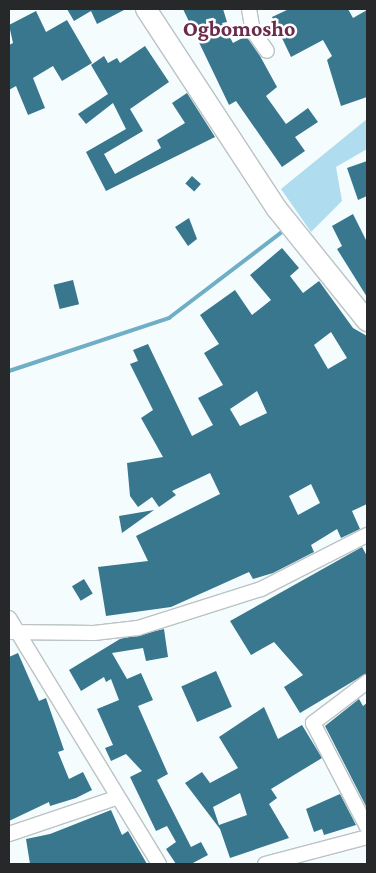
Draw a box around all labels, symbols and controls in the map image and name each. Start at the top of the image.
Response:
district label: Ogbomosho [183,16,295,42]

